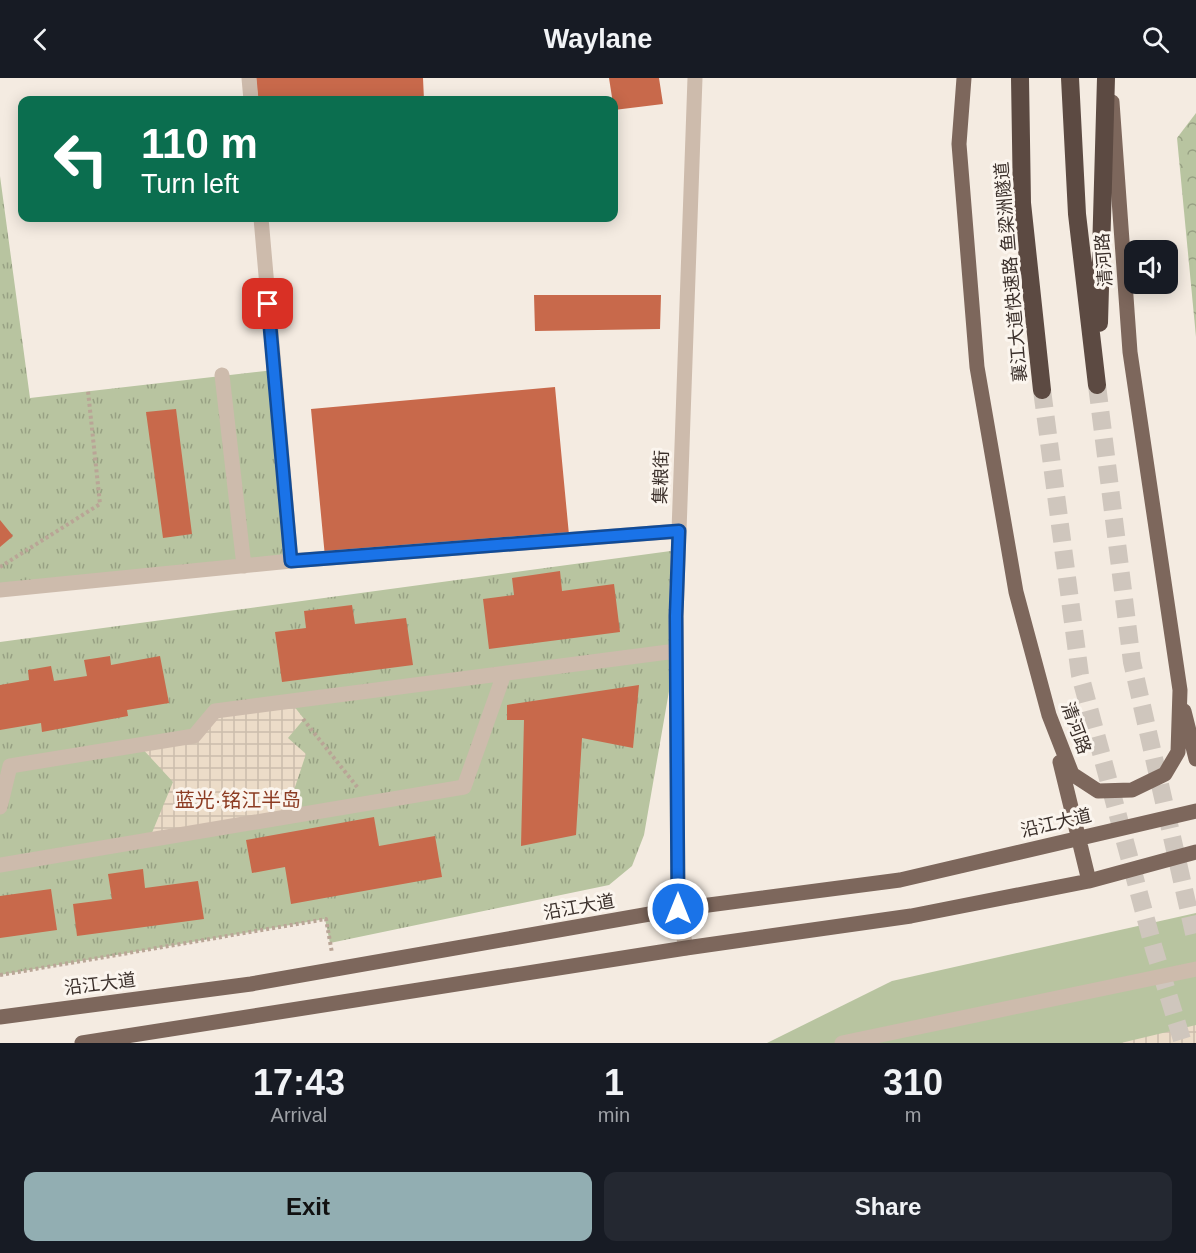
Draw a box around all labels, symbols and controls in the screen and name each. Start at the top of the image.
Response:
icon: back [24,23,57,56]
icon: search [1139,23,1172,56]
text: Waylane [544,24,652,54]
icon: left [42,120,120,198]
text: 110 m [141,120,258,167]
street label: 襄江大道快速路 鱼梁洲隧道 [991,161,1031,383]
text: Turn left [141,169,239,199]
street label: 清河路 [1092,232,1116,288]
map controls [1124,240,1178,294]
button: sound [1124,240,1178,294]
pin [242,278,293,329]
icon: arrive [251,287,284,320]
street label: 集粮街 [650,450,672,504]
street label: 清河路 [1057,699,1095,757]
district label: 蓝光·铭江半岛 [175,789,301,811]
street label: 沿江大道 [1019,805,1093,841]
position arrow [646,877,710,941]
street label: 沿江大道 [542,891,616,923]
street label: 沿江大道 [63,970,137,998]
text: 17:43 [253,1062,345,1103]
text: 1 [604,1062,624,1103]
text: 310 [883,1062,943,1103]
text: Arrival [271,1104,327,1126]
text: min [598,1104,630,1126]
text: m [905,1104,921,1126]
button: Exit [24,1172,592,1241]
button: Share [604,1172,1172,1241]

